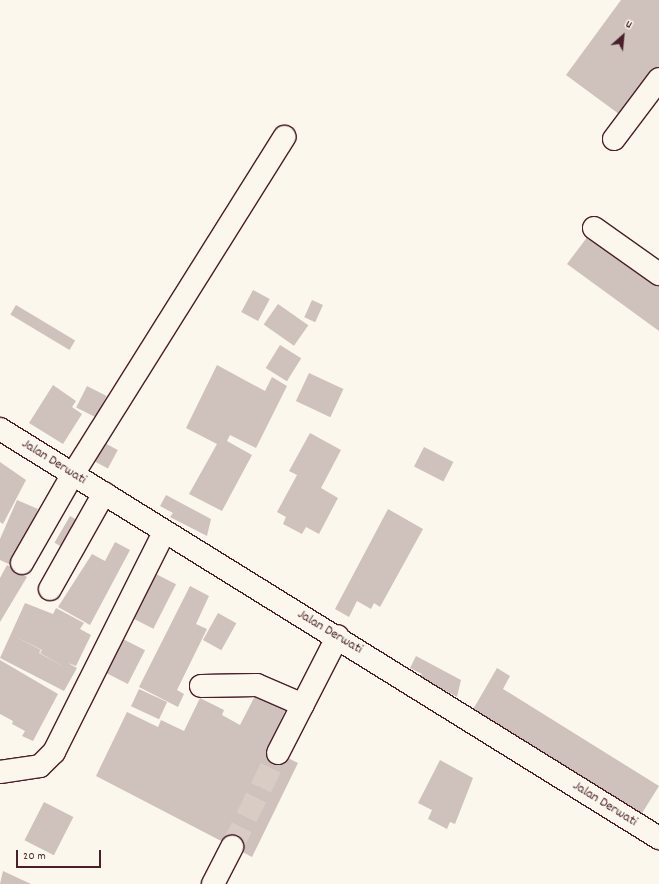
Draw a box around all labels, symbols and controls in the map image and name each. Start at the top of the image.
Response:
north arrow [603,16,643,56]
text: U [622,17,634,34]
street label: Jalan Derwati [19,436,89,488]
street label: Jalan Derwati [294,606,366,658]
street label: Jalan Derwati [570,778,640,830]
scale bar [18,842,103,868]
text: 20 m [23,848,46,865]

